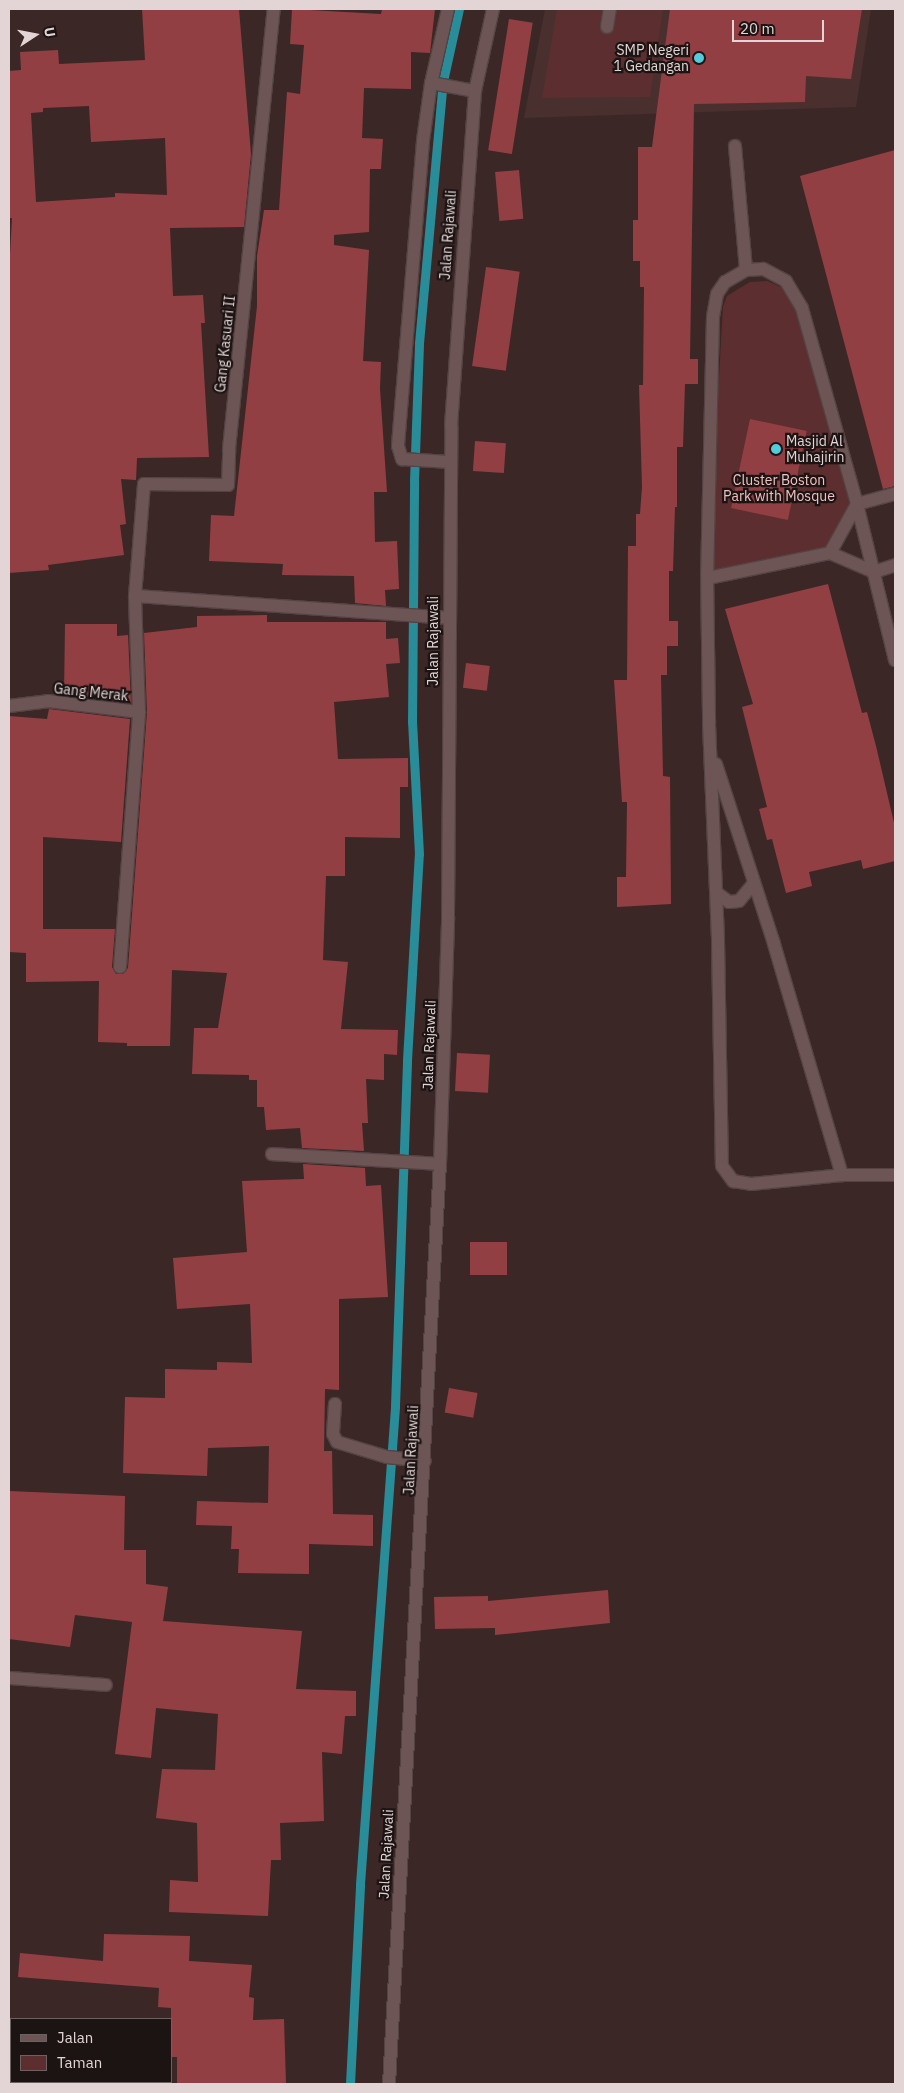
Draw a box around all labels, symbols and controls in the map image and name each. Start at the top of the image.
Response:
north arrow [10,10,60,60]
scale bar [734,10,826,42]
text: 20 m [740,19,775,38]
text: U [40,26,59,39]
place label: SMP Negeri 1 Gedangan [614,42,689,74]
marker: SMP Negeri 1 Gedangan [693,52,705,64]
street label: Jalan Rajawali [436,190,460,280]
street label: Gang Kasuari II [212,295,238,393]
place label: Masjid Al Muhajirin [786,433,844,466]
marker: Masjid Al Muhajirin [770,443,782,455]
park label: Cluster Boston Park with Mosque [723,472,835,504]
street label: Jalan Rajawali [425,596,441,686]
street label: Gang Merak [53,680,129,704]
street label: Jalan Rajawali [419,1000,439,1090]
street label: Jalan Rajawali [400,1405,422,1495]
street label: Jalan Rajawali [375,1809,397,1899]
legend [10,2018,172,2083]
text: Jalan [57,2028,93,2047]
text: Taman [57,2053,102,2072]

